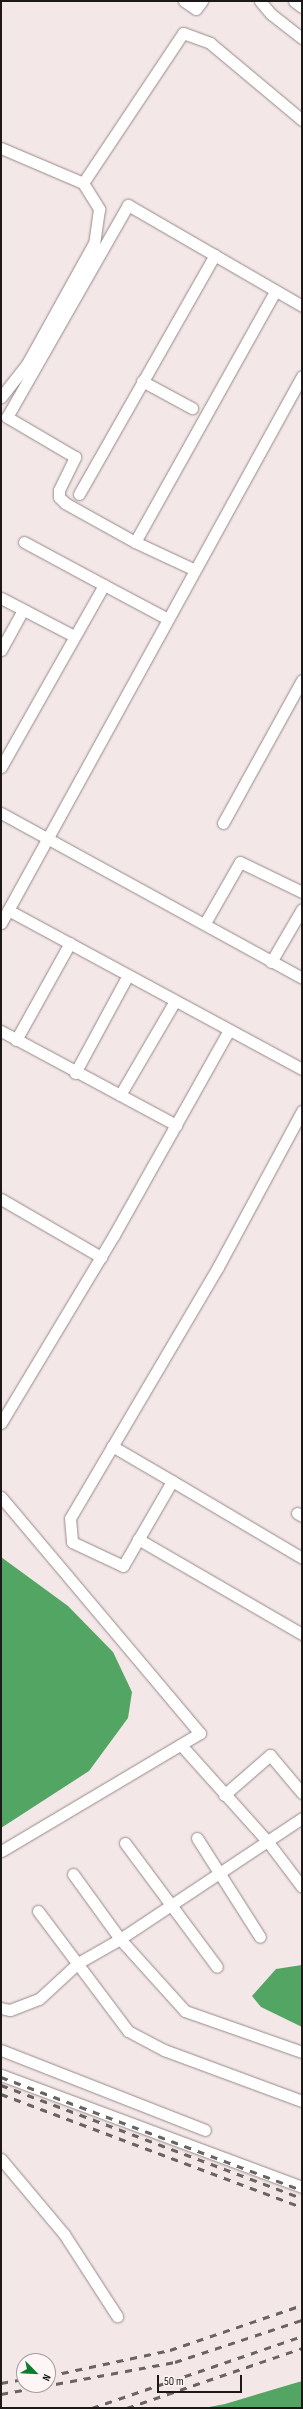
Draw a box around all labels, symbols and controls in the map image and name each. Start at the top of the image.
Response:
north arrow [16,2353,56,2393]
scale bar [159,2367,244,2393]
text: N [39,2372,54,2383]
text: 50 m [164,2374,184,2389]

